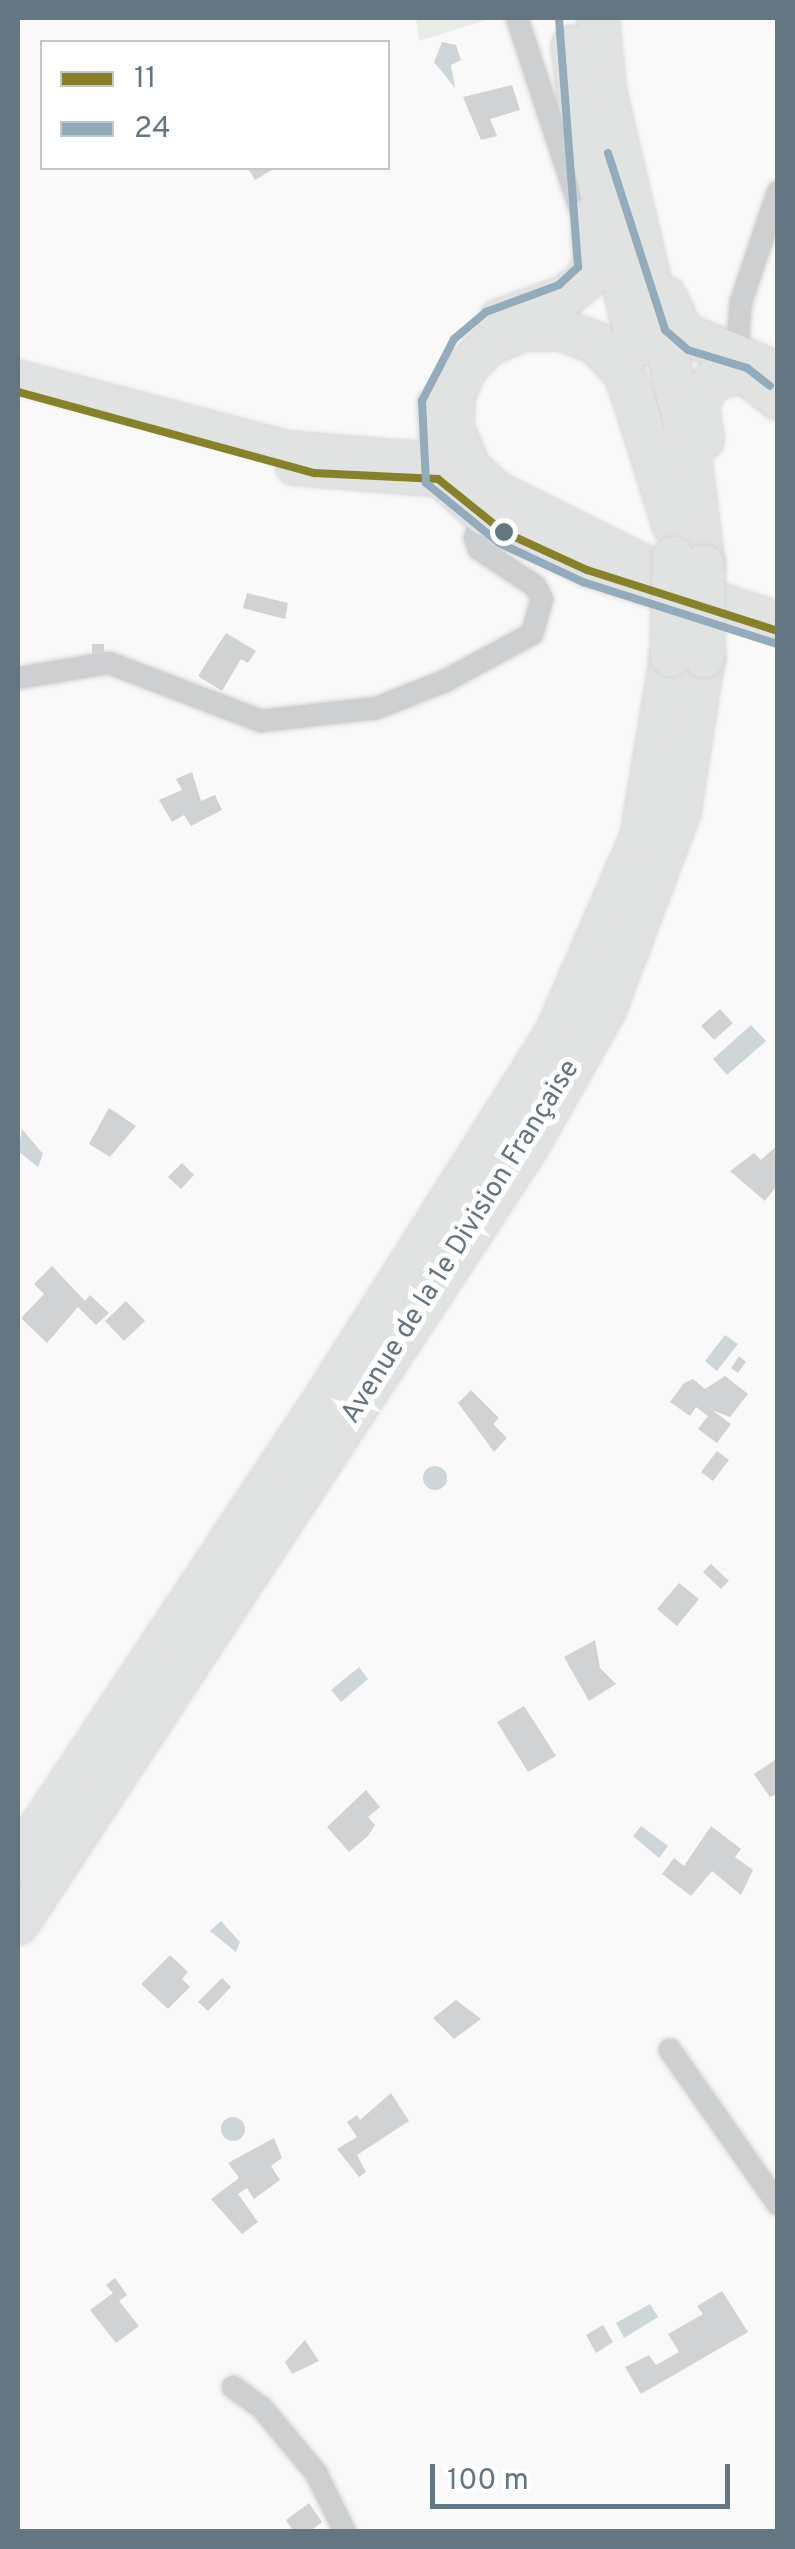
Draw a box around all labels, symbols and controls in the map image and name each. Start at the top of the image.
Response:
legend [40,40,390,170]
text: 11 [134,61,156,98]
text: 24 [134,111,171,148]
unlabelled marker [494,522,514,542]
street label: Avenue de la 1e Division Française [335,1054,587,1430]
scale bar [435,2444,735,2506]
text: 100 m [447,2463,529,2500]

